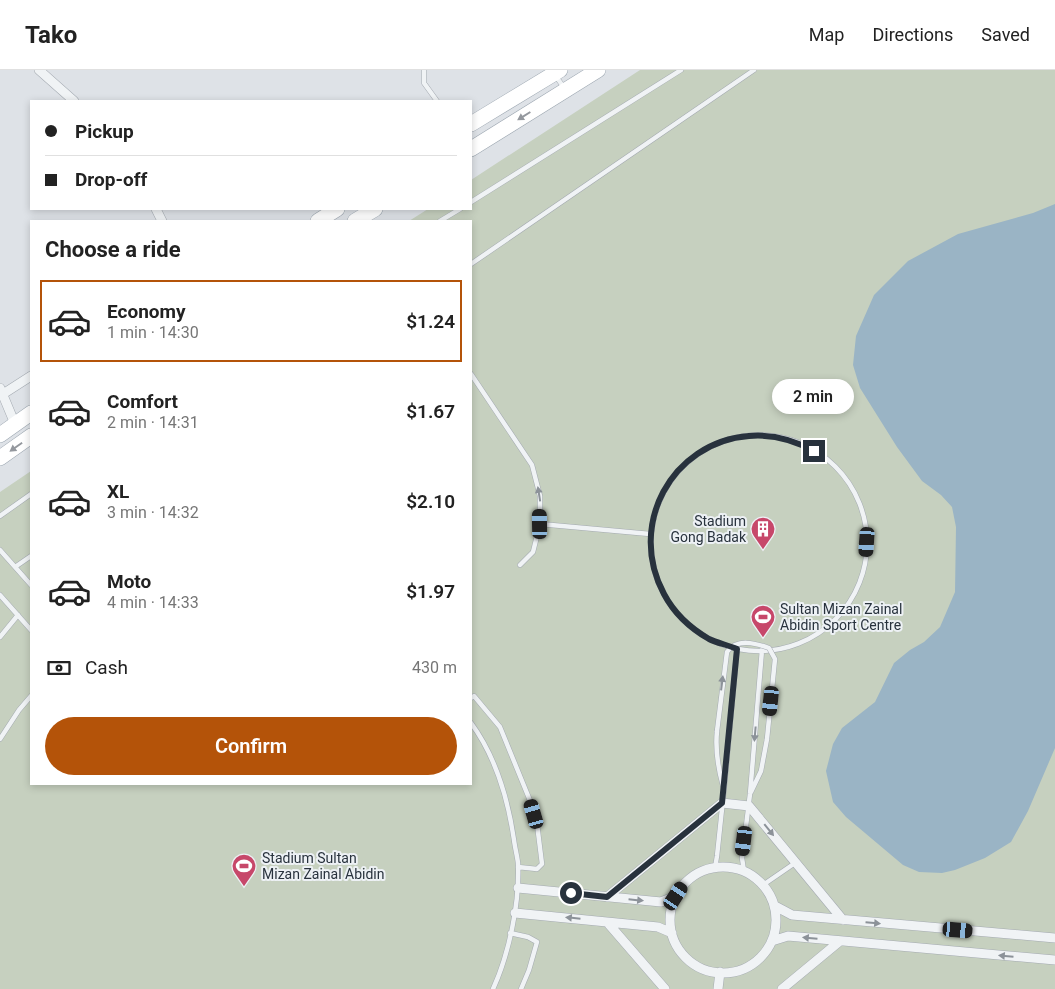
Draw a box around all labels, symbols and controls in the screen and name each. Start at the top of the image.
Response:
text: Tako [25,21,77,49]
text: Map [809,24,844,45]
text: Directions [872,24,953,45]
text: Saved [981,24,1030,45]
one-way arrow [518,111,531,120]
text: Pickup [75,120,134,143]
text: Drop-off [75,168,147,191]
text: Choose a ride [45,237,181,262]
icon: car [47,299,92,344]
text: Economy [107,300,186,323]
text: $1.24 [406,310,455,333]
text: 1 min · 14:30 [107,323,199,342]
callout: 2 min [773,378,855,414]
text: 2 min [793,387,833,406]
icon: car [47,389,92,434]
text: Comfort [107,390,178,413]
text: $1.67 [406,400,455,423]
text: 2 min · 14:31 [107,413,199,432]
route end [803,440,825,462]
one-way arrow [9,442,22,452]
icon: car [47,479,92,524]
text: XL [107,480,129,503]
one-way arrow [534,486,542,502]
text: $2.10 [406,490,455,513]
text: 3 min · 14:32 [107,503,199,522]
car [532,509,547,539]
place label: Stadium Gong Badak [670,513,747,545]
building icon: Stadium Gong Badak [750,516,776,550]
car [858,527,875,557]
icon: car [47,569,92,614]
text: Moto [107,570,151,593]
text: $1.97 [406,580,455,603]
text: 4 min · 14:33 [107,593,199,612]
place label: Sultan Mizan Zainal Abidin Sport Centre [780,601,902,633]
sports icon: Sultan Mizan Zainal Abidin Sport Centre [750,604,776,638]
icon: cash [45,654,73,682]
text: Cash [85,656,128,679]
text: 430 m [412,658,457,677]
one-way arrow [719,675,727,691]
car [761,685,780,717]
button: Confirm [45,717,457,775]
one-way arrow [751,726,759,742]
car [522,798,545,830]
one-way arrow [763,823,774,836]
car [734,825,753,857]
place label: Stadium Sultan Mizan Zainal Abidin [262,850,384,882]
sports icon: Stadium Sultan Mizan Zainal Abidin [231,853,257,887]
car [661,879,690,913]
route start [560,882,582,904]
one-way arrow [628,896,644,904]
one-way arrow [565,914,581,922]
one-way arrow [865,919,881,927]
car [942,921,973,939]
one-way arrow [801,934,817,942]
one-way arrow [998,952,1014,960]

